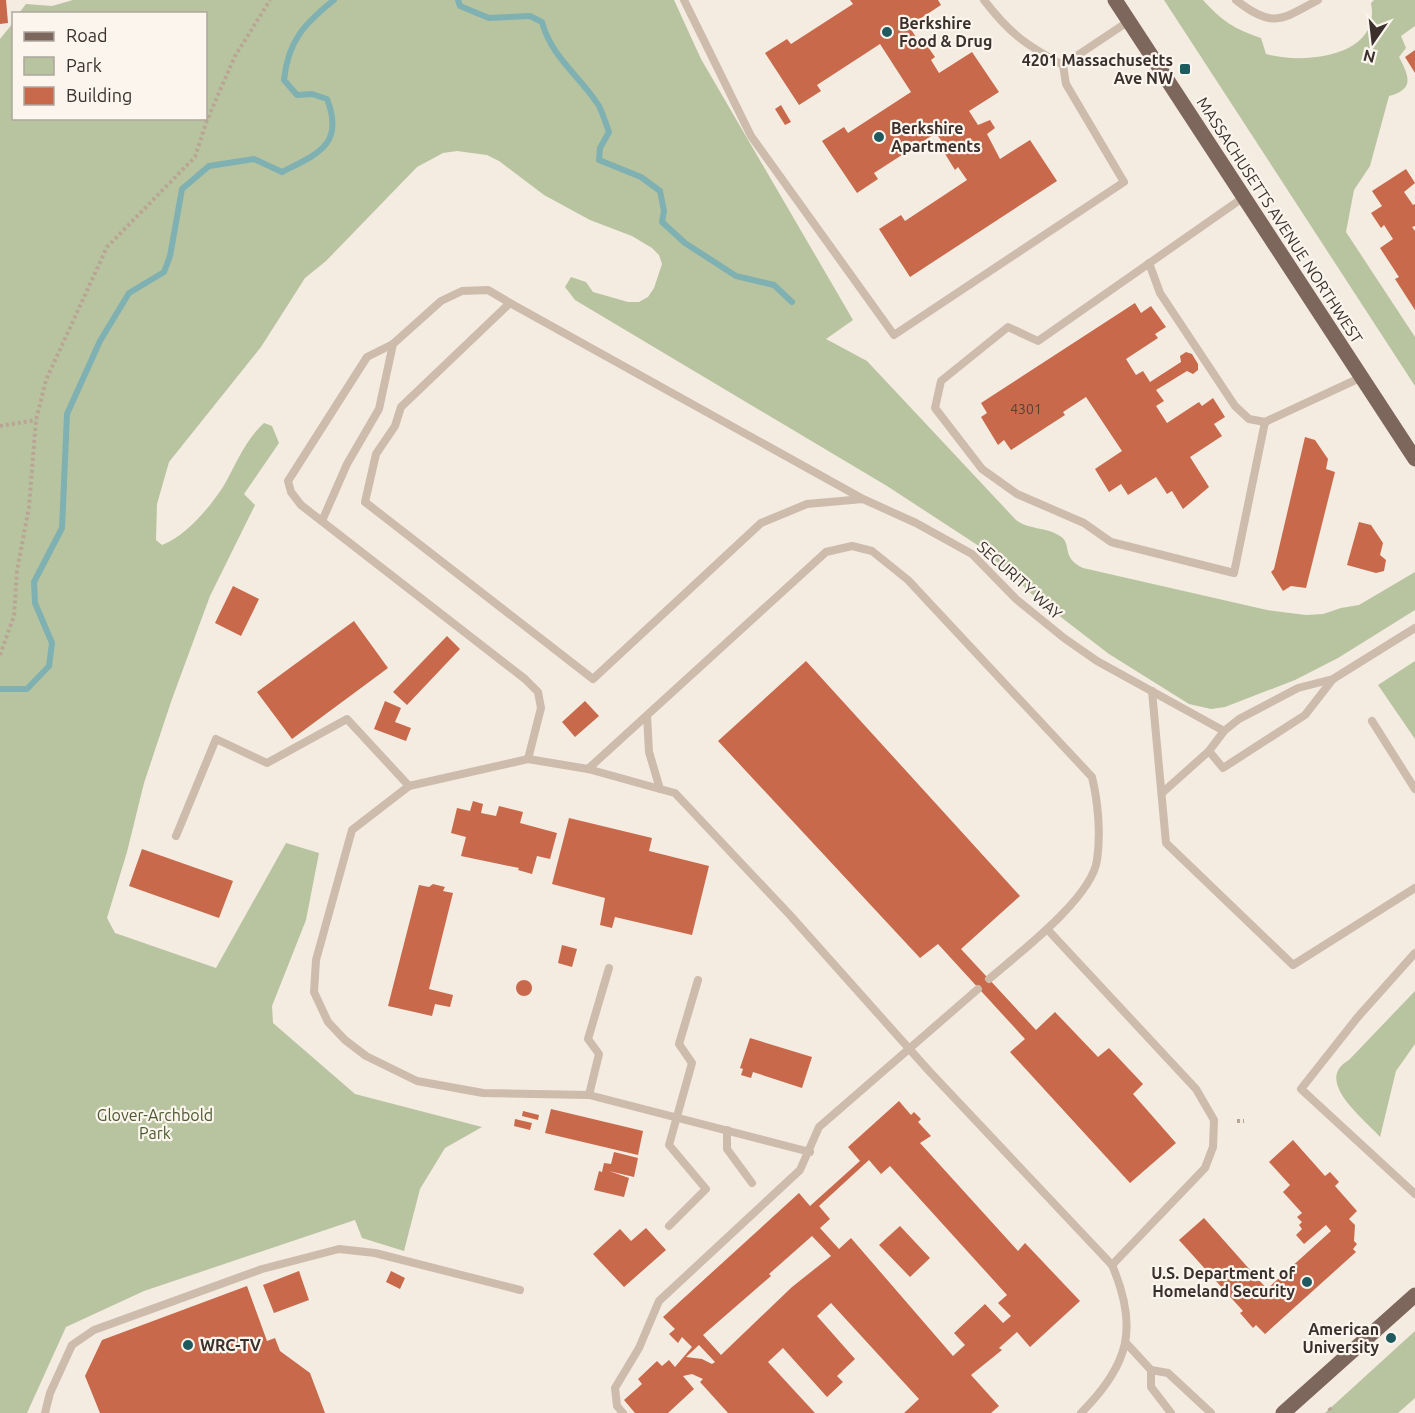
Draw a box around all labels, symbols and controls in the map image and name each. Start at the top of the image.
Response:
legend [12,12,207,120]
north arrow [1343,12,1403,72]
place label: Berkshire Food & Drug [899,14,992,50]
text: Road [66,25,108,45]
marker: Berkshire Food & Drug [880,25,894,39]
text: N [1361,46,1377,67]
place label: 4201 Massachusetts Ave NW [1022,51,1173,87]
text: Park [66,55,102,75]
marker: 4201 Massachusetts Ave NW [1178,62,1192,76]
text: Building [66,85,132,105]
street label: MASSACHUSETTS AVENUE NORTHWEST [1194,94,1366,346]
place label: Berkshire Apartments [891,119,981,155]
marker: Berkshire Apartments [872,130,886,144]
house number: 4301 [1010,401,1042,417]
street label: SECURITY WAY [974,537,1066,623]
park label: Glover-Archbold Park [97,1106,213,1142]
place label: U.S. Department of Homeland Security [1151,1264,1295,1300]
marker: U.S. Department of Homeland Security [1300,1275,1314,1289]
place label: American University [1302,1320,1379,1356]
marker: American University [1384,1331,1398,1345]
place label: WRC-TV [200,1336,262,1354]
marker: WRC-TV [181,1338,195,1352]

